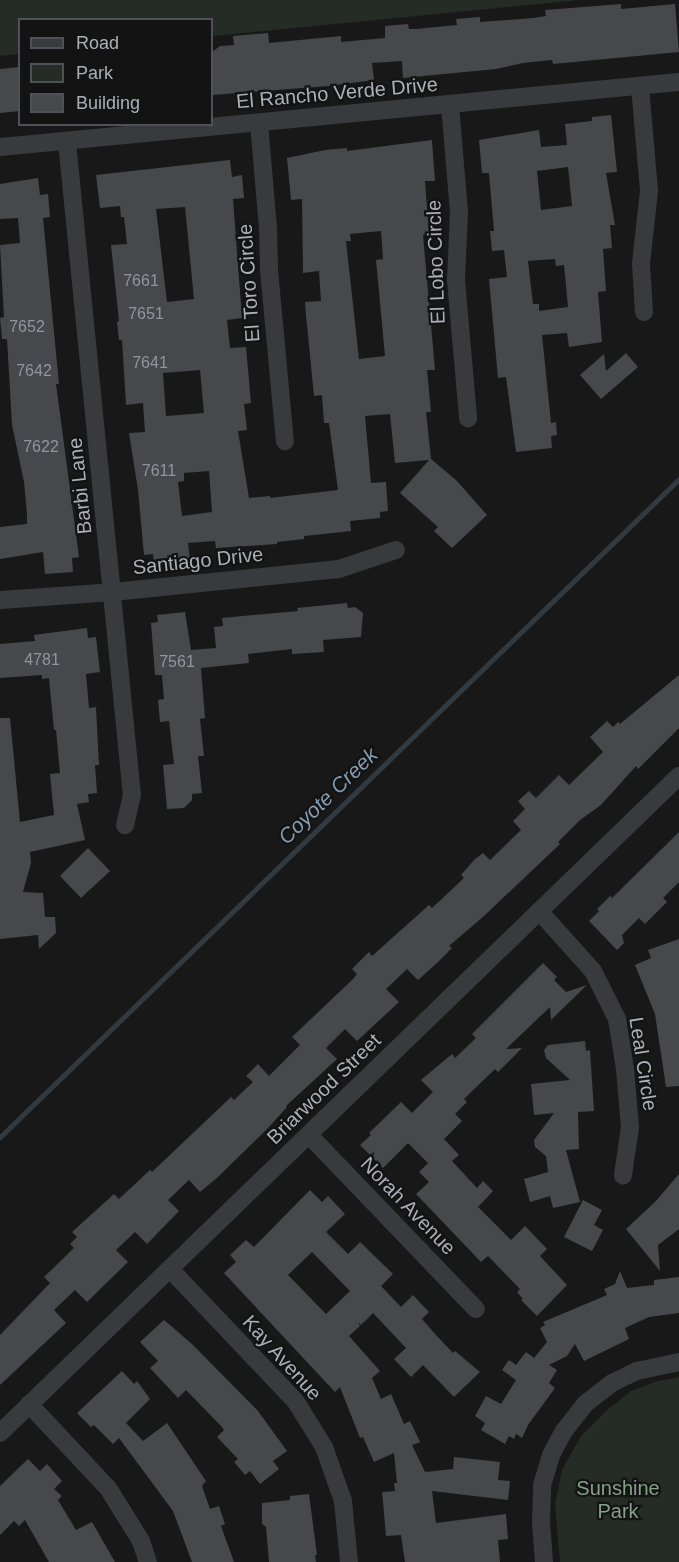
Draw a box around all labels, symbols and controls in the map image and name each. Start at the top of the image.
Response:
legend [18,18,213,126]
text: Road [76,33,119,53]
text: Park [76,63,113,83]
street label: El Rancho Verde Drive [235,72,439,114]
text: Building [76,93,140,113]
street label: El Lobo Circle [422,199,450,325]
street label: El Toro Circle [233,223,265,343]
house number: 7661 [123,271,159,291]
house number: 7651 [128,304,164,324]
house number: 7652 [9,317,45,337]
house number: 7641 [132,353,168,373]
house number: 7642 [16,361,52,381]
house number: 7622 [23,437,59,457]
street label: Barbi Lane [63,437,97,535]
house number: 7611 [142,461,176,481]
street label: Santiago Drive [132,542,264,580]
house number: 4781 [24,650,60,670]
house number: 7561 [159,652,195,672]
water label: Coyote Creek [273,742,383,850]
street label: Leal Circle [624,1015,662,1113]
street label: Briarwood Street [262,1029,386,1149]
street label: Norah Avenue [355,1152,461,1260]
street label: Kay Avenue [237,1310,327,1406]
park label: Sunshine Park [576,1477,660,1524]

